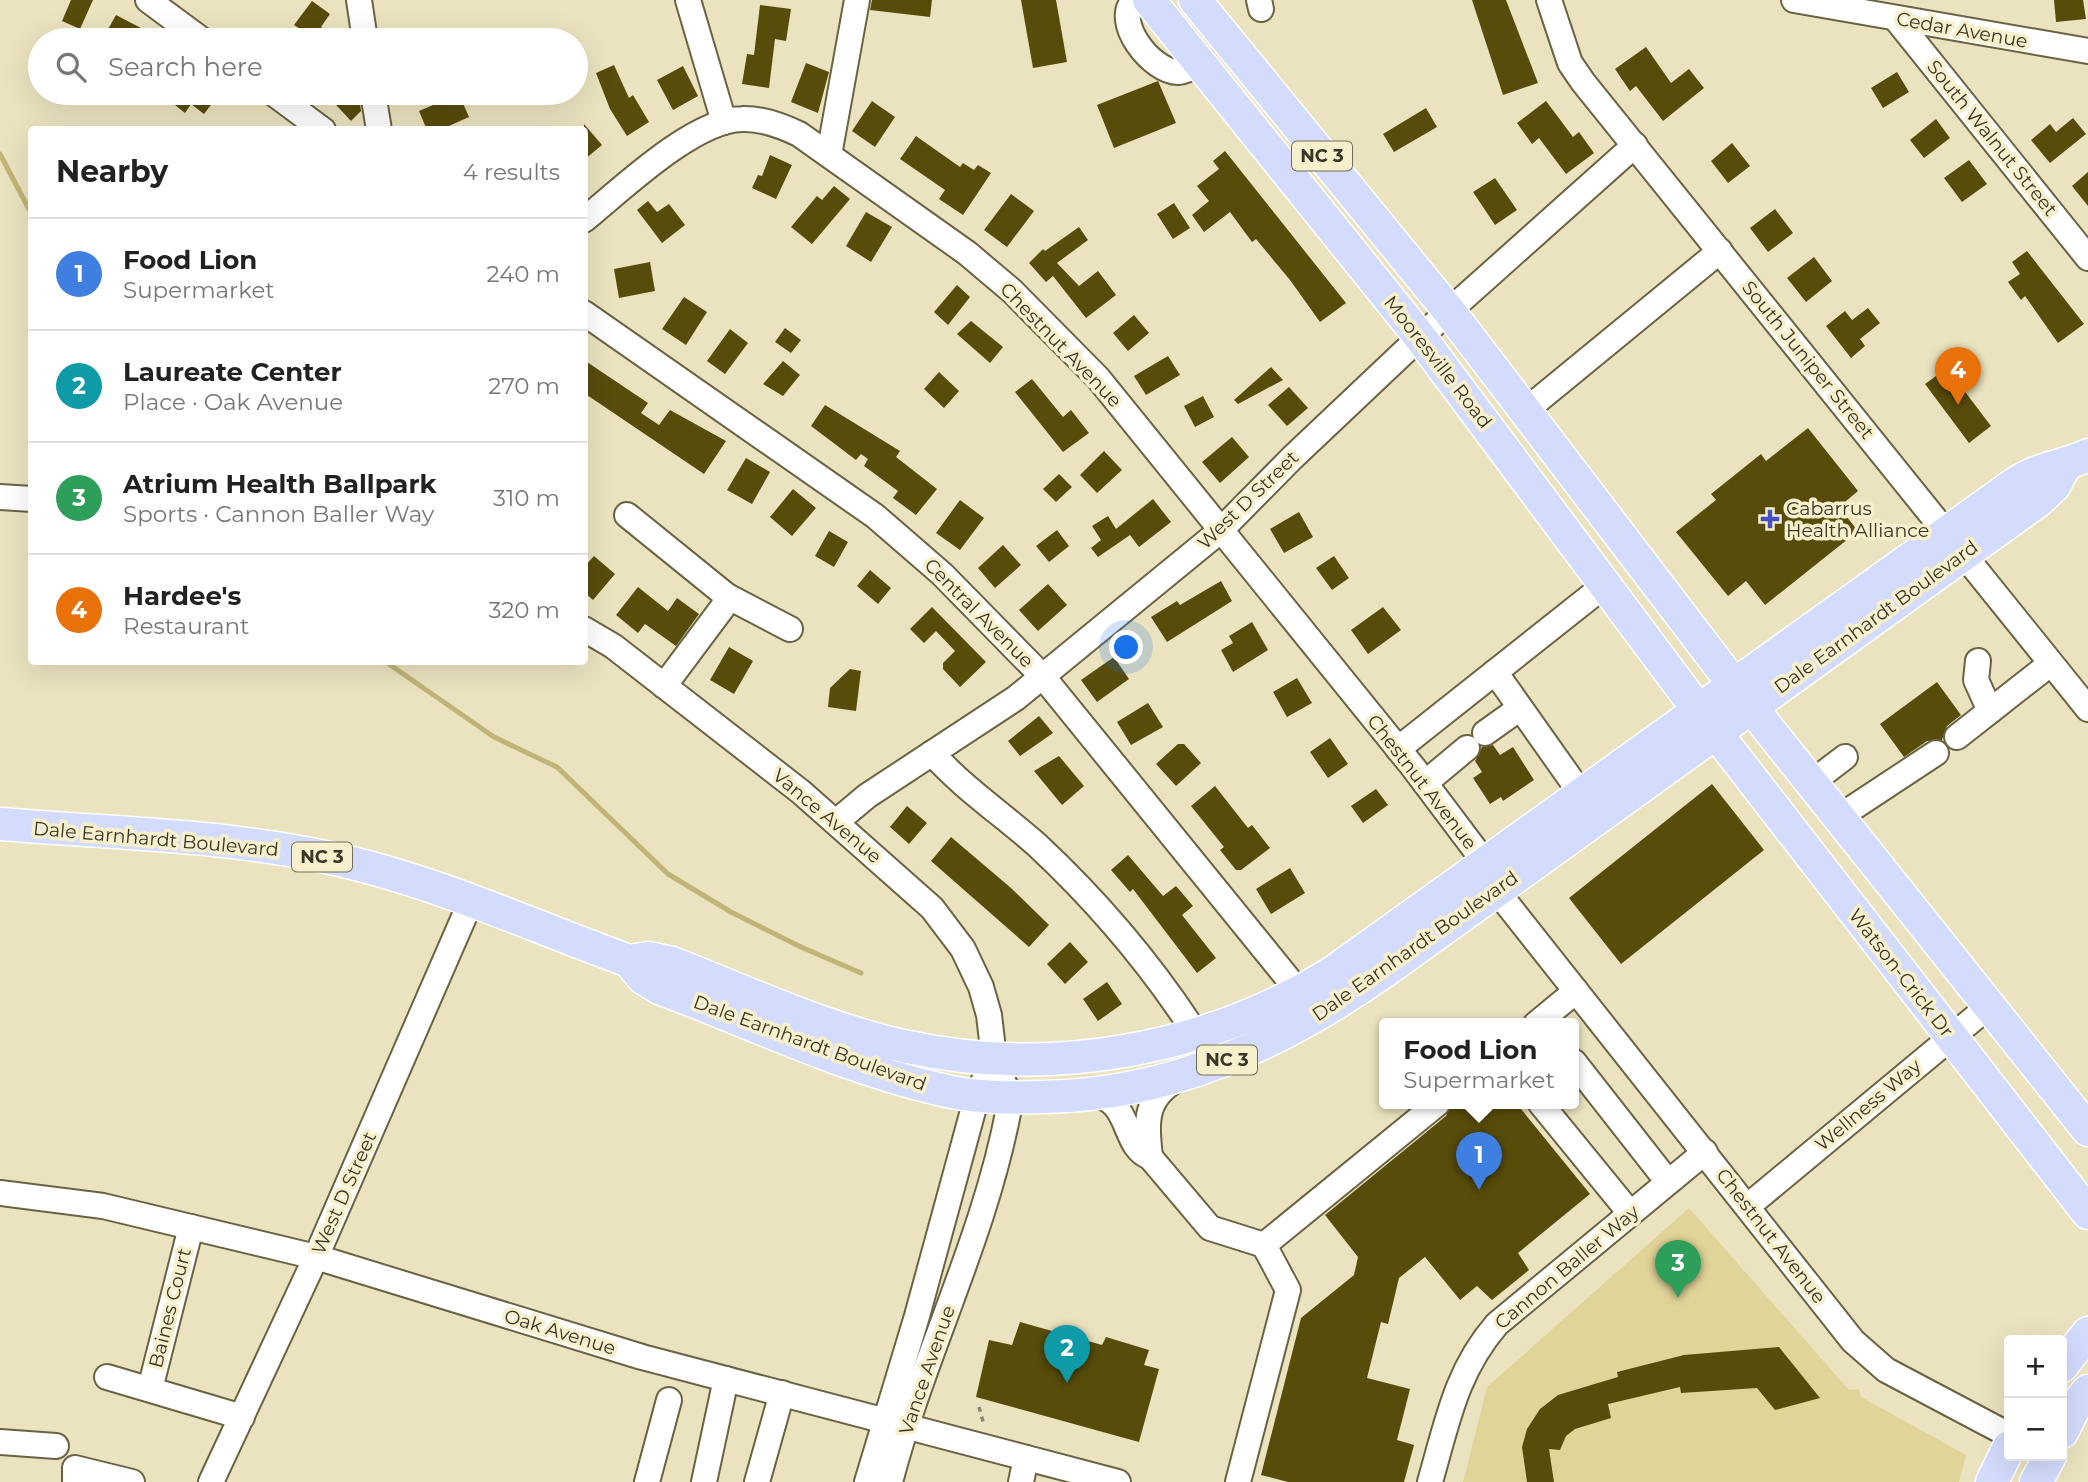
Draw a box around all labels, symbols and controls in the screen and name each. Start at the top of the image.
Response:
street label: Cedar Avenue [1895,7,2029,53]
search box [28,28,588,105]
icon: search [52,48,90,86]
text: Search here [108,51,263,83]
street label: South Walnut Street [1922,55,2062,221]
road number: NC 3 [1292,141,1352,170]
text: Nearby [56,153,168,190]
text: 4 results [463,158,560,186]
text: Food Lion [123,244,257,276]
text: 1 [74,260,84,288]
text: 240 m [487,260,560,288]
text: Supermarket [123,276,275,304]
street label: South Juniper Street [1737,276,1879,444]
street label: Chestnut Avenue [995,278,1127,412]
street label: Mooresville Road [1379,291,1497,433]
pin: 4 [1935,347,1981,405]
text: Laureate Center [123,356,342,388]
text: 2 [72,372,86,400]
text: 270 m [488,372,560,400]
text: Place · Oak Avenue [123,388,343,416]
street label: West D Street [1193,446,1304,554]
text: Atrium Health Ballpark [123,468,437,500]
text: 3 [72,484,86,512]
text: 310 m [493,484,560,512]
place label: Cabarrus Health Alliance [1786,497,1929,542]
text: Sports · Cannon Baller Way [123,500,434,528]
marker: Cabarrus Health Alliance [1760,509,1780,529]
street label: Dale Earnhardt Boulevard [1770,535,1982,699]
street label: Central Avenue [920,554,1038,672]
text: Hardee's [123,580,241,612]
text: 4 [71,596,87,624]
text: 320 m [488,596,560,624]
text: Restaurant [123,612,249,640]
your location [1109,630,1143,664]
street label: Chestnut Avenue [1362,710,1482,854]
street label: Vance Avenue [768,764,886,868]
street label: Dale Earnhardt Boulevard [32,817,280,861]
road number: NC 3 [292,842,352,872]
street label: Dale Earnhardt Boulevard [1308,866,1522,1026]
street label: Watson-Crick Dr [1844,904,1958,1042]
street label: Dale Earnhardt Boulevard [690,990,930,1096]
popup [1379,1018,1579,1109]
text: Food Lion [1403,1034,1537,1066]
road number: NC 3 [1197,1045,1257,1074]
street label: Wellness Way [1811,1054,1926,1156]
text: Supermarket [1403,1066,1555,1094]
street label: West D Street [307,1128,381,1258]
pin: 1 [1456,1132,1502,1190]
street label: Chestnut Avenue [1711,1164,1831,1308]
street label: Cannon Baller Way [1490,1200,1644,1334]
pin: 3 [1655,1240,1701,1298]
street label: Baines Court [144,1245,196,1370]
street label: Vance Avenue [894,1302,960,1438]
street label: Oak Avenue [502,1304,618,1360]
pin: 2 [1044,1325,1090,1383]
map controls [2004,1335,2067,1461]
button: + [2004,1335,2067,1398]
button: − [2004,1398,2067,1461]

